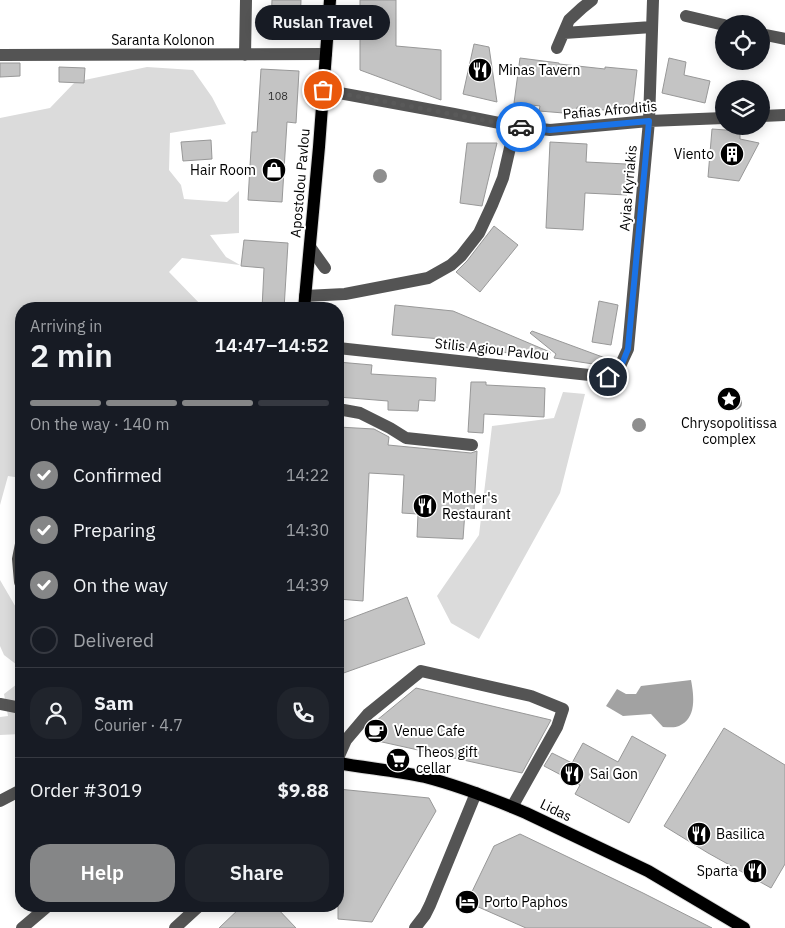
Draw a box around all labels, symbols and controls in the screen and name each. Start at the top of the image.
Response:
callout: Ruslan Travel [255,5,390,40]
text: Ruslan Travel [272,12,373,32]
map controls [715,15,770,135]
button: locate [715,15,770,70]
street label: Saranta Kolonon [111,31,215,49]
restaurant icon: Minas Tavern [467,57,493,83]
place label: Minas Tavern [498,61,580,79]
pin [302,69,344,111]
icon: bag [309,76,337,104]
button: layers [715,80,770,135]
house number: 108 [268,89,288,103]
street label: Pafias Afroditis [562,97,658,123]
courier [496,102,546,152]
icon: car [507,113,535,141]
street label: Apostolou Pavlou [286,128,314,238]
building icon: Viento [719,141,745,167]
street label: Ayias Kyriakis [615,144,641,232]
place label: Viento [674,145,714,163]
shop icon: Hair Room [261,157,287,183]
place label: Hair Room [190,161,256,179]
text: Arriving in [30,316,102,336]
text: 14:47–14:52 [215,333,329,357]
text: 2 min [30,334,113,376]
street label: Stilis Agiou Pavlou [434,334,550,364]
pin [587,356,629,398]
icon: home [594,363,622,391]
place icon: Chrysopolitissa complex [716,386,742,412]
text: On the way · 140 m [30,414,169,434]
place label: Chrysopolitissa complex [681,414,778,448]
icon: check [30,461,58,489]
text: Confirmed [73,463,162,487]
text: 14:22 [286,465,329,485]
place label: Mother's Restaurant [442,489,511,523]
restaurant icon: Mother's Restaurant [412,493,438,519]
icon: check [30,516,58,544]
text: Preparing [73,518,155,542]
text: 14:30 [286,520,329,540]
icon: check [30,571,58,599]
text: On the way [73,573,168,597]
text: 14:39 [286,575,329,595]
text: Delivered [73,628,154,652]
button: person [30,687,82,739]
button: phone [277,687,329,739]
text: Sam [94,691,134,715]
text: Courier · 4.7 [94,715,183,735]
cafe icon: Venue Cafe [363,718,389,744]
place label: Venue Cafe [394,722,465,740]
place label: Theos gift cellar [416,743,478,777]
supermarket icon: Theos gift cellar [385,747,411,773]
restaurant icon: Sai Gon [559,761,585,787]
place label: Sai Gon [590,765,638,783]
text: Order #3019 [30,778,142,802]
text: $9.88 [277,778,329,802]
street label: Lidas [537,795,575,825]
restaurant icon: Basilica [686,821,712,847]
place label: Basilica [716,825,765,843]
button: Help [30,844,175,902]
button: Share [185,844,329,902]
restaurant icon: Sparta [742,858,768,884]
place label: Sparta [697,862,739,880]
hotel icon: Porto Paphos [454,889,480,915]
place label: Porto Paphos [484,893,568,911]

